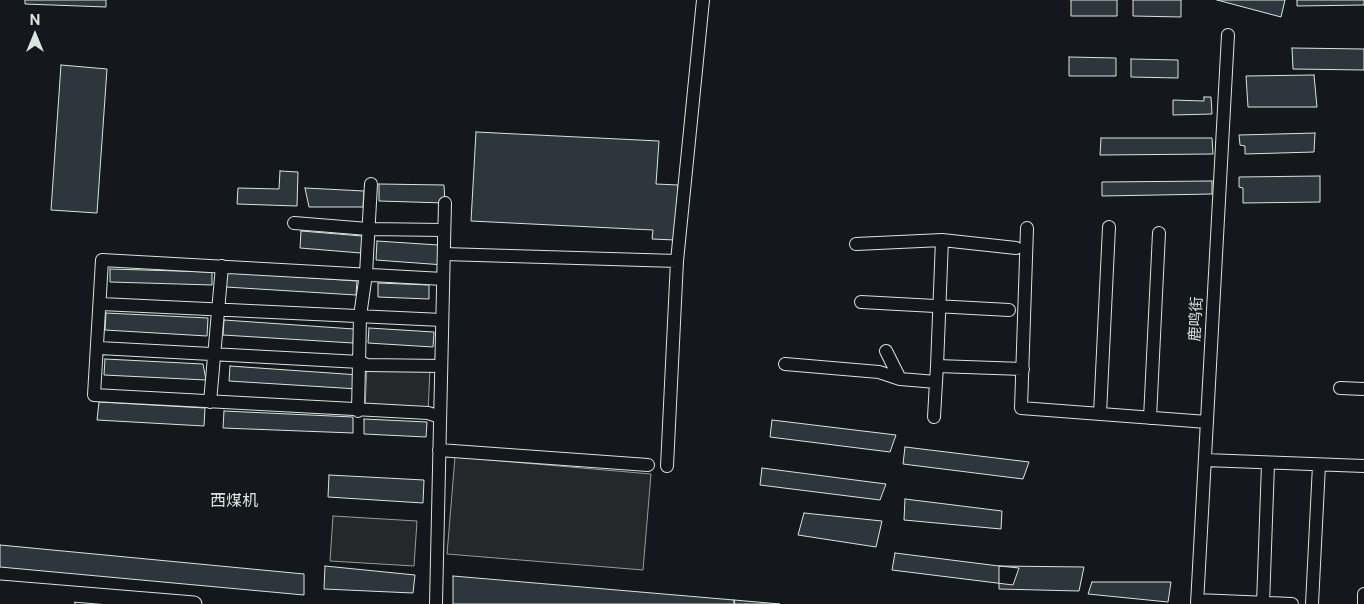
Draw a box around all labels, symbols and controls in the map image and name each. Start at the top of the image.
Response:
north arrow [10,10,60,60]
text: N [30,12,40,28]
street label: 鹿鸣街 [1186,296,1206,342]
district label: 西煤机 [210,491,258,511]

